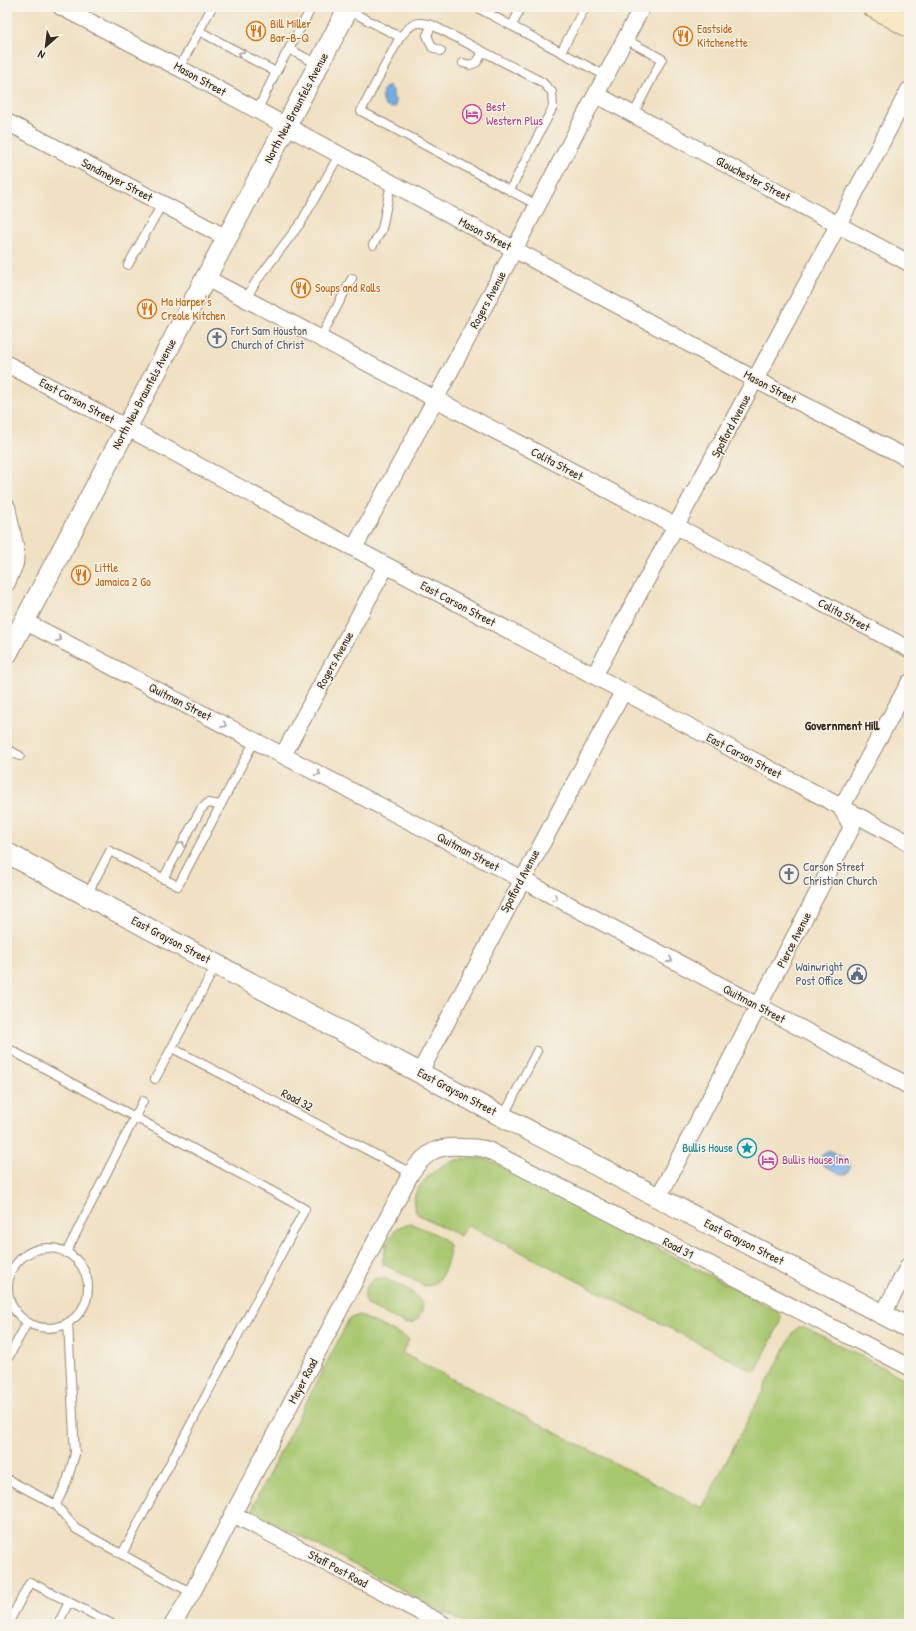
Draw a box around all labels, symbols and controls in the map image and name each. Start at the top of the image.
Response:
place label: Bill Miller Bar-B-Q [270,15,311,46]
restaurant icon: Bill Miller Bar-B-Q [245,20,267,42]
place label: Eastside Kitchenette [697,20,748,51]
restaurant icon: Eastside Kitchenette [672,25,694,47]
north arrow [26,26,66,66]
text: N [35,47,47,62]
street label: North New Braunfels Avenue [259,49,332,166]
one-way arrow [238,51,246,59]
street label: Mason Street [171,57,230,100]
place label: Best Western Plus [486,98,543,129]
hotel icon: Best Western Plus [461,103,483,125]
street label: Glouchester Street [713,152,794,206]
street label: Sandmeyer Street [79,154,157,206]
street label: Mason Street [456,213,515,255]
street label: Rogers Avenue [465,268,510,331]
restaurant icon: Soups and Rolls [290,277,312,299]
place label: Soups and Rolls [315,279,381,296]
place label: Ma Harper's Creole Kitchen [161,293,226,324]
restaurant icon: Ma Harper's Creole Kitchen [136,298,158,320]
place label: Fort Sam Houston Church of Christ [230,322,307,353]
church icon: Fort Sam Houston Church of Christ [206,327,228,349]
street label: North New Braunfels Avenue [107,335,180,452]
street label: Mason Street [741,366,800,408]
street label: East Carson Street [37,374,119,428]
street label: Spofford Avenue [707,391,754,460]
street label: Colita Street [528,443,587,485]
place label: Little Jamaica 2 Go [95,559,151,590]
restaurant icon: Little Jamaica 2 Go [70,564,92,586]
street label: East Carson Street [418,577,500,631]
street label: Colita Street [815,594,874,636]
street label: Rogers Avenue [312,628,357,691]
one-way arrow [55,635,62,642]
street label: Quitman Street [146,678,215,725]
district label: Government Hill [805,716,880,734]
one-way arrow [220,720,228,727]
street label: East Carson Street [704,729,786,783]
one-way arrow [313,768,321,776]
street label: Quitman Street [434,828,503,876]
one-way arrow [177,841,184,849]
street label: Spofford Avenue [496,846,543,915]
place label: Carson Street Christian Church [803,858,877,889]
church icon: Carson Street Christian Church [778,863,800,885]
one-way arrow [551,893,559,901]
street label: Pierce Avenue [772,909,815,971]
street label: East Grayson Street [129,912,215,968]
one-way arrow [666,955,673,962]
place label: Wainwright Post Office [795,958,844,989]
public building icon: Wainwright Post Office [846,963,868,985]
street label: Quitman Street [720,980,789,1028]
street label: East Grayson Street [415,1064,501,1120]
street label: Road 32 [278,1084,316,1115]
place icon: Bullis House [736,1137,758,1159]
place label: Bullis House [682,1139,733,1156]
hotel icon: Bullis House Inn [757,1149,779,1171]
place label: Bullis House Inn [782,1151,849,1168]
street label: East Grayson Street [701,1214,788,1269]
street label: Road 31 [660,1233,696,1262]
street label: Meyer Road [284,1355,322,1406]
street label: Staff Post Road [305,1546,371,1592]

